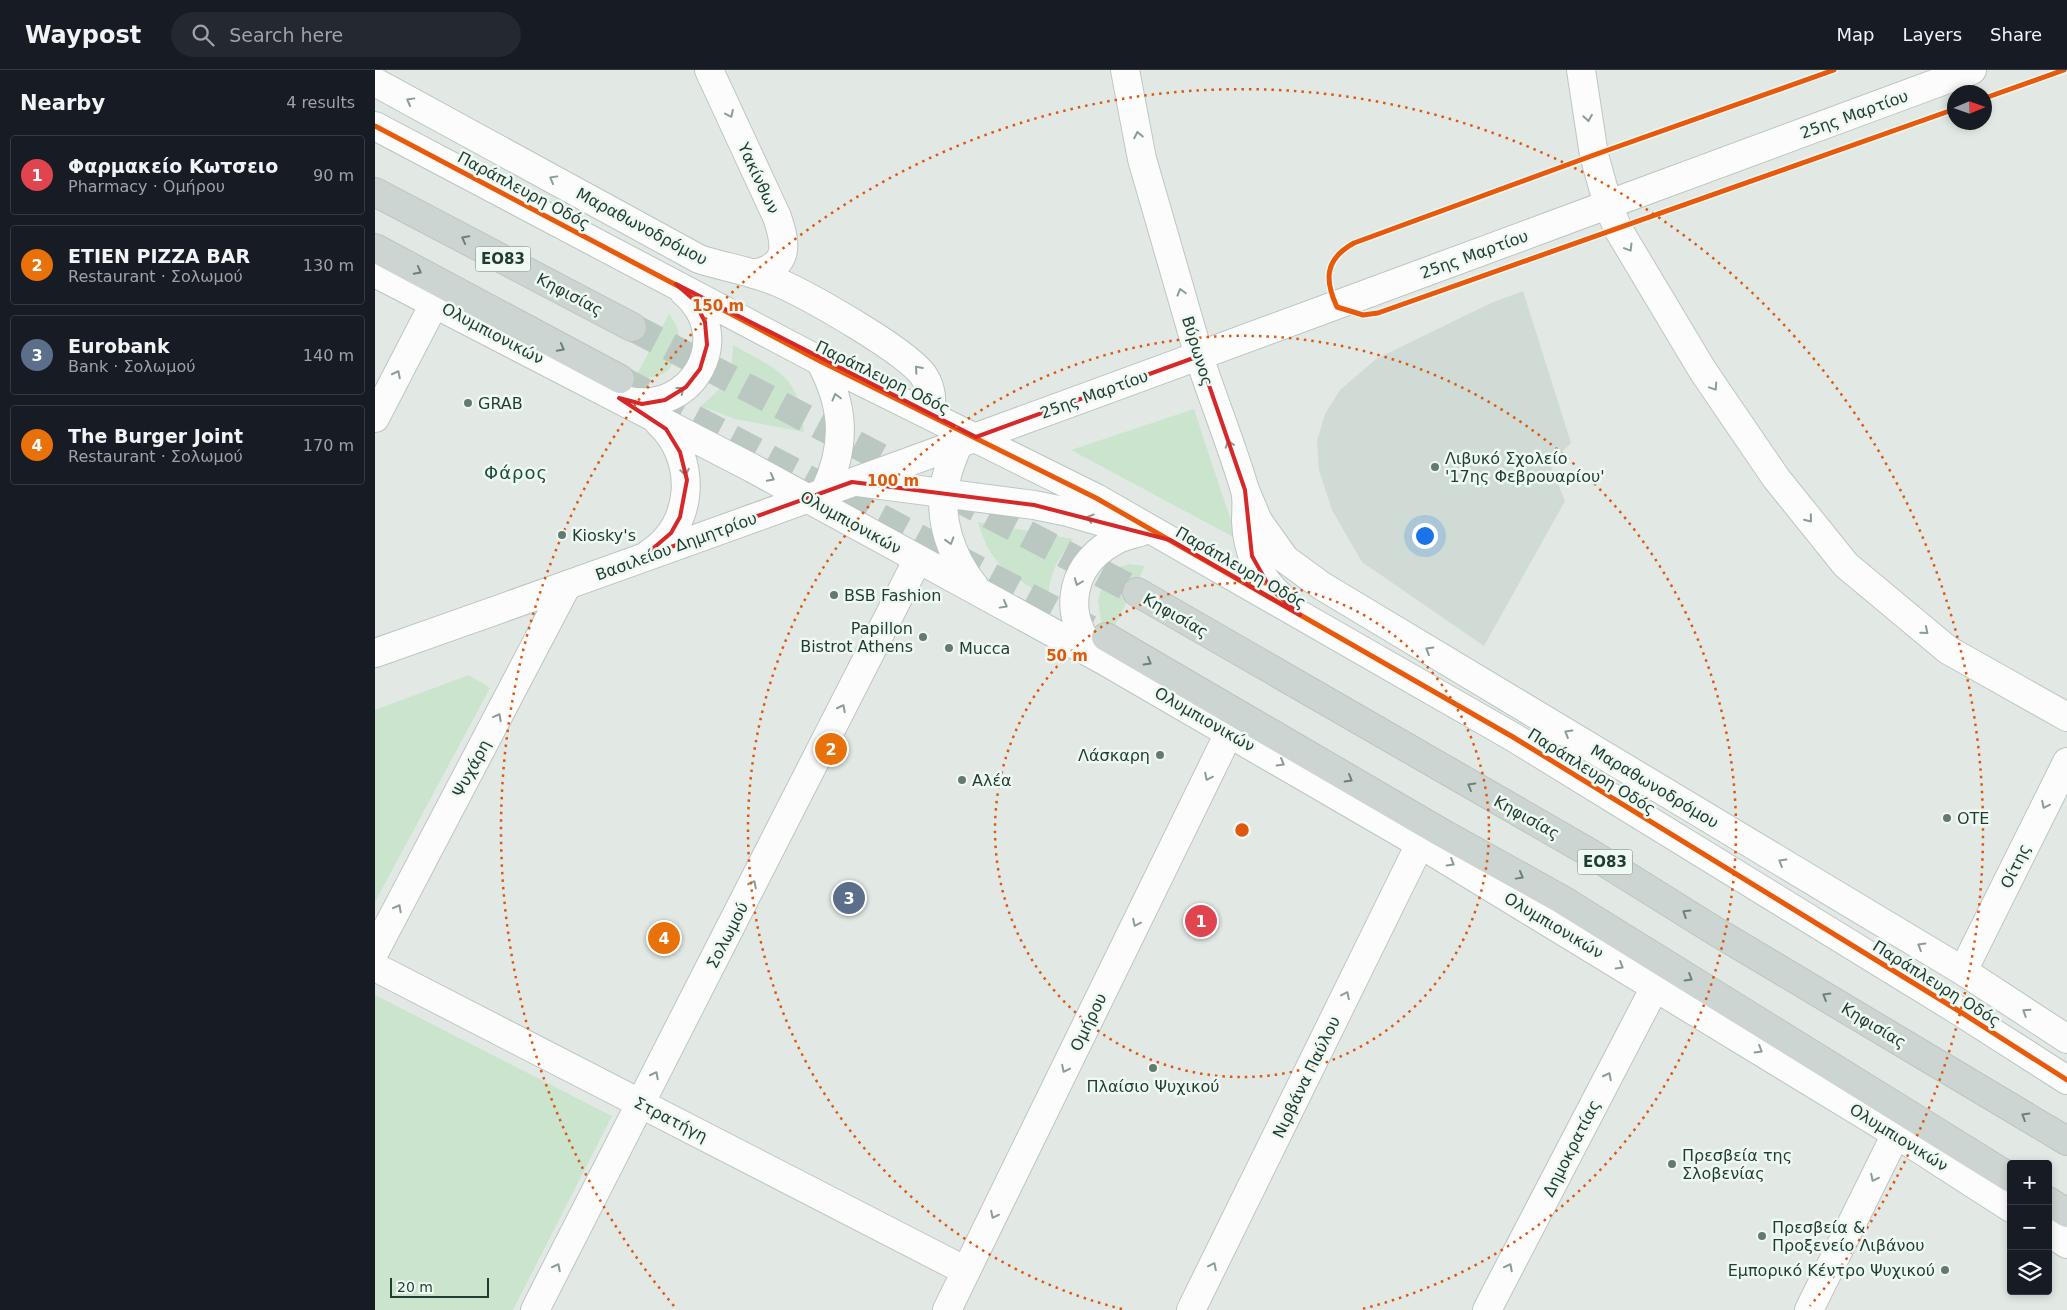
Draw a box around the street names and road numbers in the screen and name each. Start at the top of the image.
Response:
street label: 25ης Μαρτίου [1798,86,1911,143]
street label: Υακίνθων [733,139,783,217]
street label: Παράπλευρη Οδός [454,147,593,233]
street label: Μαραθωνοδρόμου [573,184,711,269]
street label: 25ης Μαρτίου [1418,226,1531,283]
road number: ΕΟ83 [475,246,531,272]
street label: Κηφισίας [533,269,606,320]
street label: Ολυμπιονικών [439,299,547,368]
street label: Βύρωνος [1178,314,1217,388]
street label: Παράπλευρη Οδός [812,337,953,418]
street label: 25ης Μαρτίου [1038,366,1151,423]
street label: Ολυμπιονικών [797,487,905,558]
street label: Βασιλείου Δημητρίου [593,508,759,585]
street label: Παράπλευρη Οδός [1172,522,1309,612]
street label: Κηφισίας [1140,589,1212,642]
street label: Ολυμπιονικών [1151,683,1258,756]
street label: Παράπλευρη Οδός [1524,724,1659,818]
street label: Ψυχάρη [449,736,494,800]
street label: Μαραθωνοδρόμου [1587,741,1722,832]
street label: Κηφισίας [1491,792,1563,843]
street label: Οίτης [1997,841,2034,892]
road number: ΕΟ83 [1577,850,1633,874]
street label: Ολυμπιονικών [1501,888,1607,963]
street label: Σολωμού [703,899,752,972]
street label: Παράπλευρη Οδός [1869,936,2004,1030]
street label: Ομήρου [1066,990,1111,1054]
street label: Κηφισίας [1838,999,1910,1052]
street label: Νιρβάνα Παύλου [1269,1013,1344,1141]
street label: Στρατήγη [631,1093,711,1146]
street label: Δημοκρατίας [1539,1097,1604,1200]
street label: Ολυμπιονικών [1846,1100,1952,1175]

